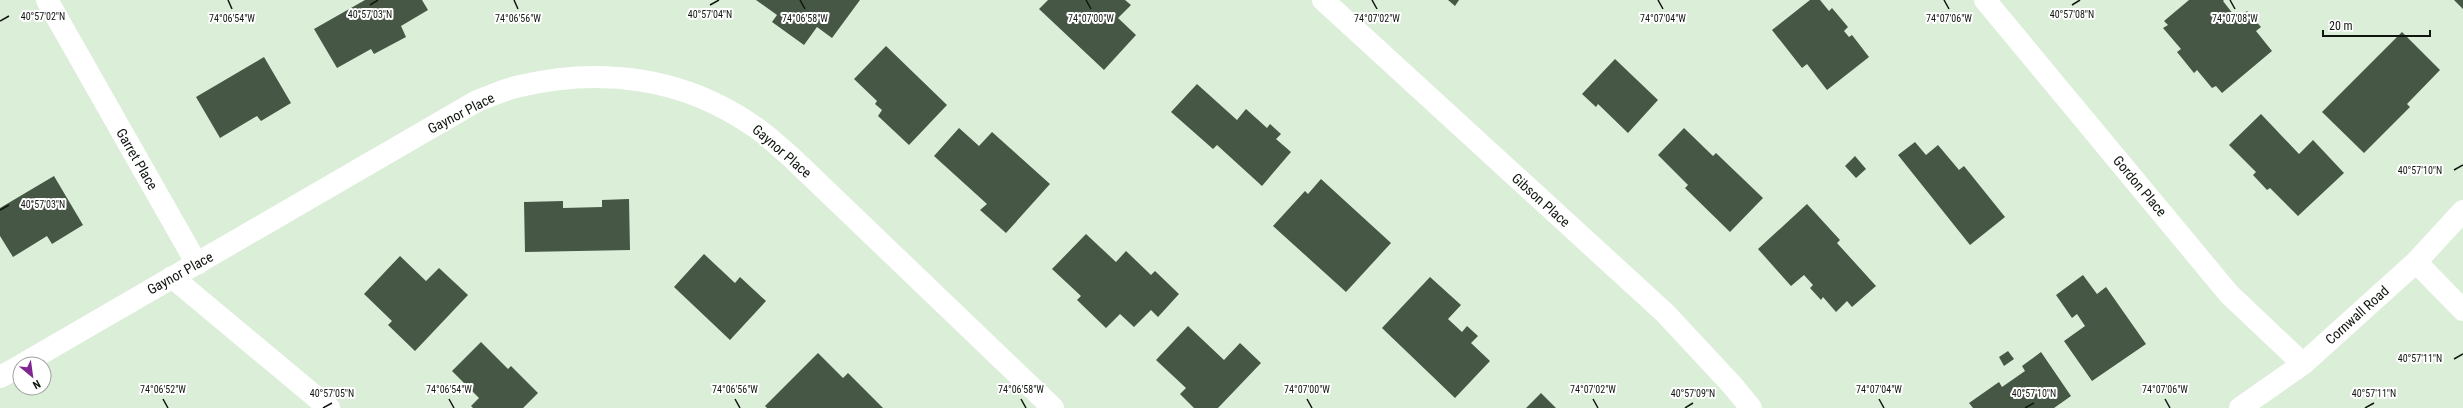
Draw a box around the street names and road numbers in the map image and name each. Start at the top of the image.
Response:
street label: Gaynor Place [425,89,497,137]
street label: Gaynor Place [749,121,815,181]
street label: Garret Place [113,126,161,193]
street label: Gordon Place [2110,152,2170,220]
street label: Gibson Place [1509,170,1574,230]
street label: Gaynor Place [144,248,216,298]
street label: Cornwall Road [2322,282,2392,348]

